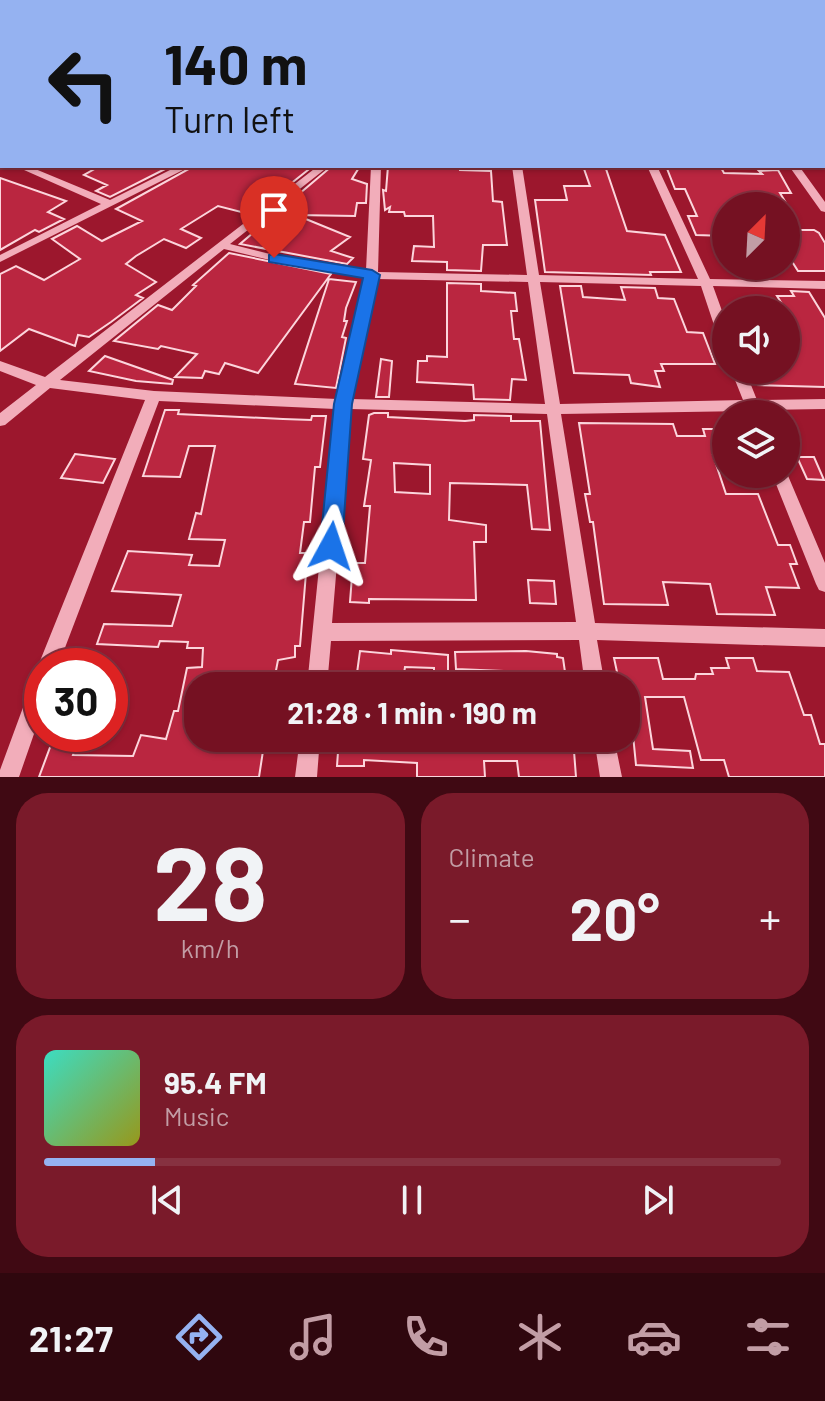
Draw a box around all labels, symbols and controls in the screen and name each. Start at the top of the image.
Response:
text: 140 m [164,29,308,96]
icon: left [32,32,136,136]
text: Turn left [164,97,295,140]
pin [240,176,308,258]
icon: arrive [252,188,296,232]
north arrow [712,192,800,280]
map controls [712,192,800,488]
button: sound [712,296,800,384]
button: layers [712,400,800,488]
position arrow [289,504,373,588]
speed limit sign: 30 [24,648,128,752]
text: 21:28 · 1 min · 190 m [287,694,537,730]
text: 28 [153,817,268,942]
text: Climate [449,841,535,872]
text: 20° [570,881,660,953]
text: − [449,891,471,944]
text: + [759,891,781,944]
text: km/h [181,932,240,963]
text: 95.4 FM [164,1064,267,1100]
text: Music [164,1100,229,1131]
icon: previous [145,1178,189,1222]
icon: pause [390,1178,434,1222]
icon: next [636,1178,680,1222]
icon: directions [171,1309,227,1365]
icon: music [285,1309,341,1365]
icon: phone [398,1309,454,1365]
icon: climate [512,1309,568,1365]
icon: car [626,1309,682,1365]
icon: filters [740,1309,796,1365]
text: 21:27 [29,1316,113,1359]

